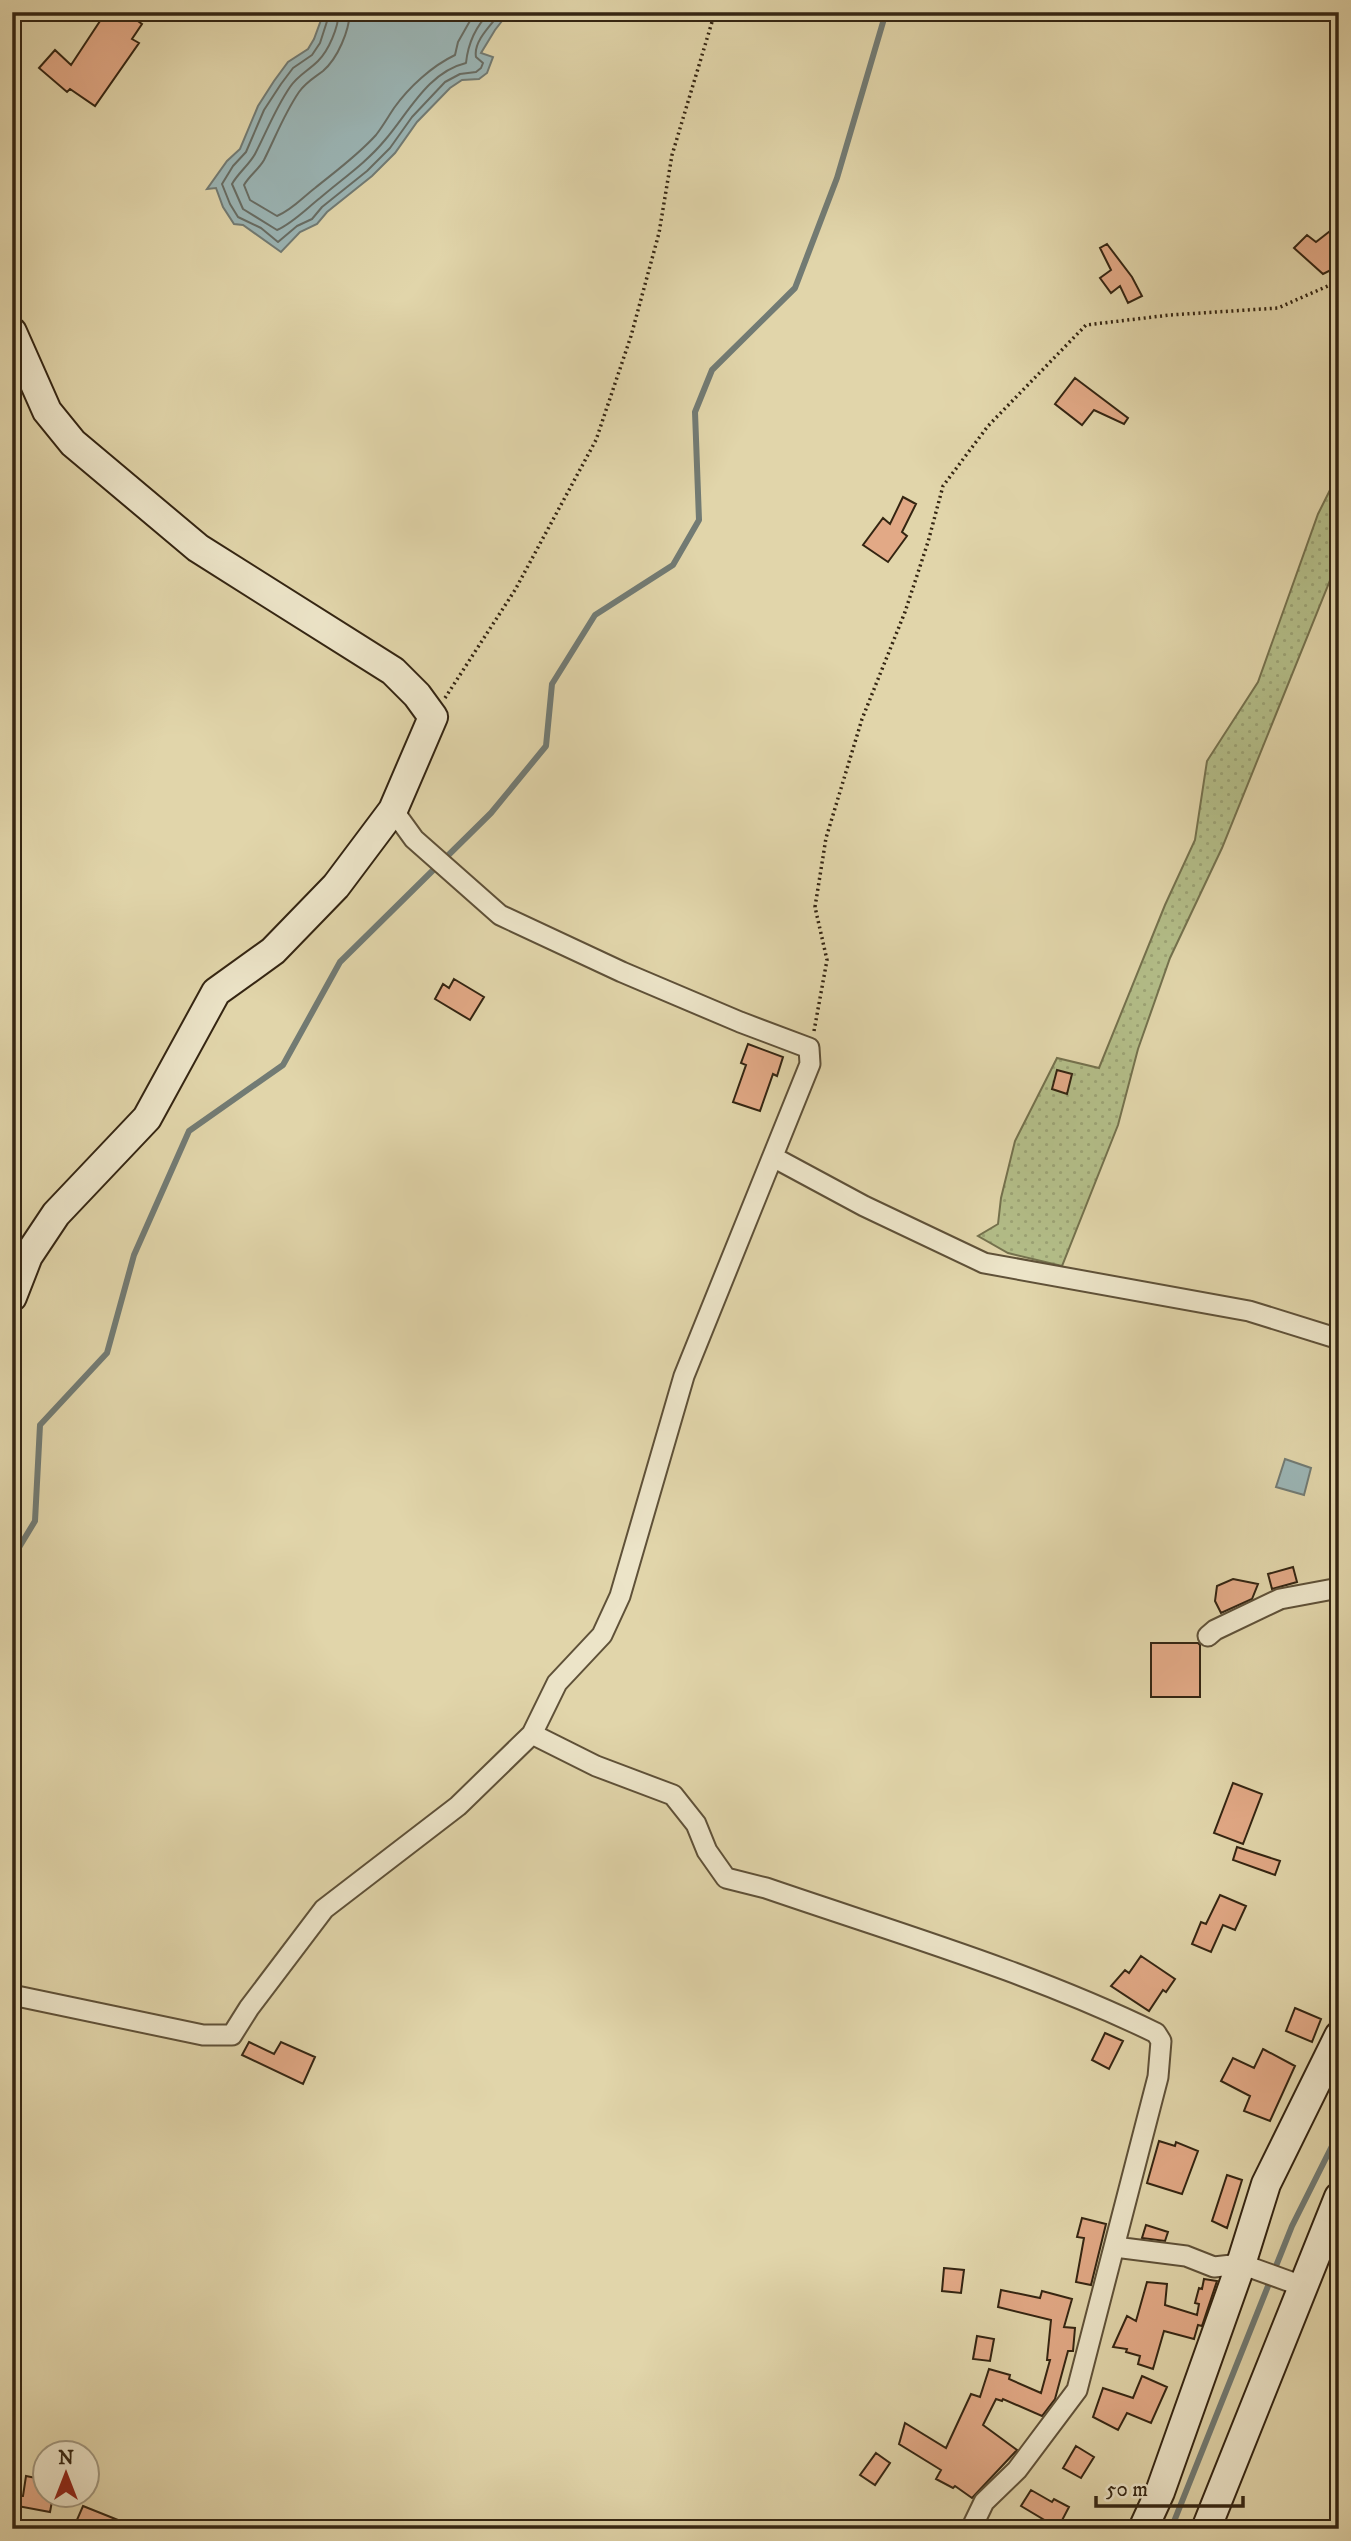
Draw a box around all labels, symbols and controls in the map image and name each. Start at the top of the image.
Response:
north arrow [32,2440,102,2510]
text: N [58,2447,74,2470]
scale bar [1096,2464,1242,2508]
text: 50 m [1106,2477,1148,2503]

